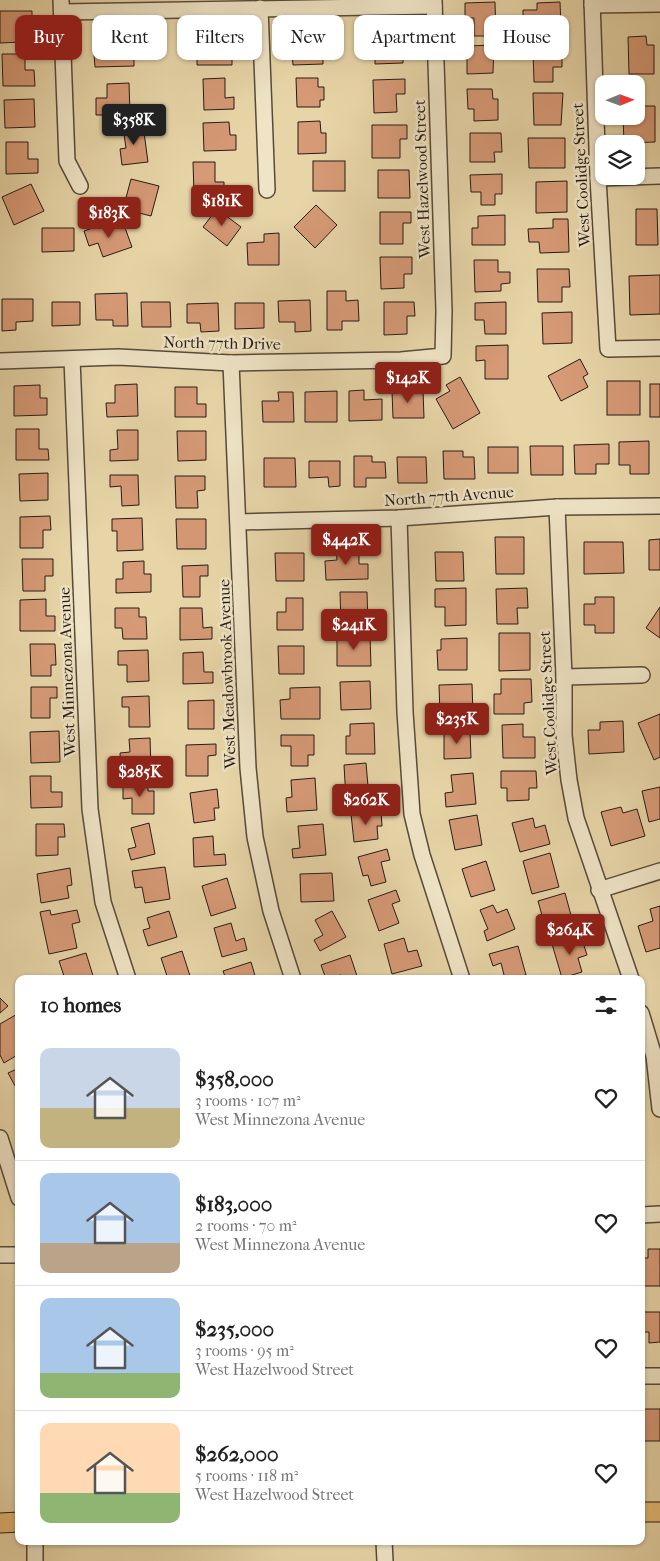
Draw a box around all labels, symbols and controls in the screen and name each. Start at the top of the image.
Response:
chip: Buy [15,15,82,60]
chip: Rent [92,15,167,60]
chip: Filters [177,15,262,60]
chip: New [272,15,344,60]
chip: Apartment [354,15,474,60]
chip: House [484,15,569,60]
north arrow [595,75,645,125]
map controls [595,75,645,185]
street label: West Hazelwood Street [410,99,434,260]
street label: West Coolidge Street [568,102,594,249]
pin: $358K [99,104,169,146]
text: $358K [113,110,155,129]
button: layers [595,135,645,185]
pin: $181K [187,184,257,227]
text: $181K [202,191,242,210]
pin: $183K [74,196,144,239]
text: $183K [89,203,129,222]
street label: North 77th Drive [163,332,281,354]
pin: $142K [373,362,443,404]
text: $142K [386,368,430,387]
street label: North 77th Avenue [383,482,515,510]
pin: $442K [311,524,381,566]
text: $442K [322,530,370,549]
street label: West Meadowbrook Avenue [214,579,240,770]
street label: West Minnezona Avenue [55,587,79,758]
pin: $241K [319,608,389,651]
text: $241K [332,615,376,634]
street label: West Coolidge Street [535,630,561,777]
pin: $235K [422,702,492,745]
text: $235K [436,709,478,728]
pin: $285K [105,756,175,798]
text: $285K [118,762,162,781]
pin: $262K [331,784,401,826]
text: $262K [343,790,389,809]
pin: $264K [535,914,605,956]
text: $264K [547,920,593,939]
icon: filters [592,991,620,1019]
text: 10 homes [40,993,121,1017]
text: $358,000 [195,1067,274,1091]
icon: home [80,1068,140,1128]
icon: heart [592,1084,620,1112]
text: 3 rooms · 107 m² [195,1091,301,1110]
text: West Minnezona Avenue [195,1110,365,1129]
text: $183,000 [195,1192,272,1216]
icon: home [80,1193,140,1253]
icon: heart [592,1209,620,1237]
text: 2 rooms · 70 m² [195,1216,297,1235]
text: West Minnezona Avenue [195,1235,365,1254]
text: $235,000 [195,1317,274,1341]
icon: home [80,1318,140,1378]
icon: heart [592,1334,620,1362]
text: 3 rooms · 95 m² [195,1341,294,1360]
text: West Hazelwood Street [195,1360,354,1379]
text: $262,000 [195,1442,279,1466]
icon: home [80,1443,140,1503]
icon: heart [592,1459,620,1487]
text: 5 rooms · 118 m² [195,1466,298,1485]
text: West Hazelwood Street [195,1485,354,1504]

